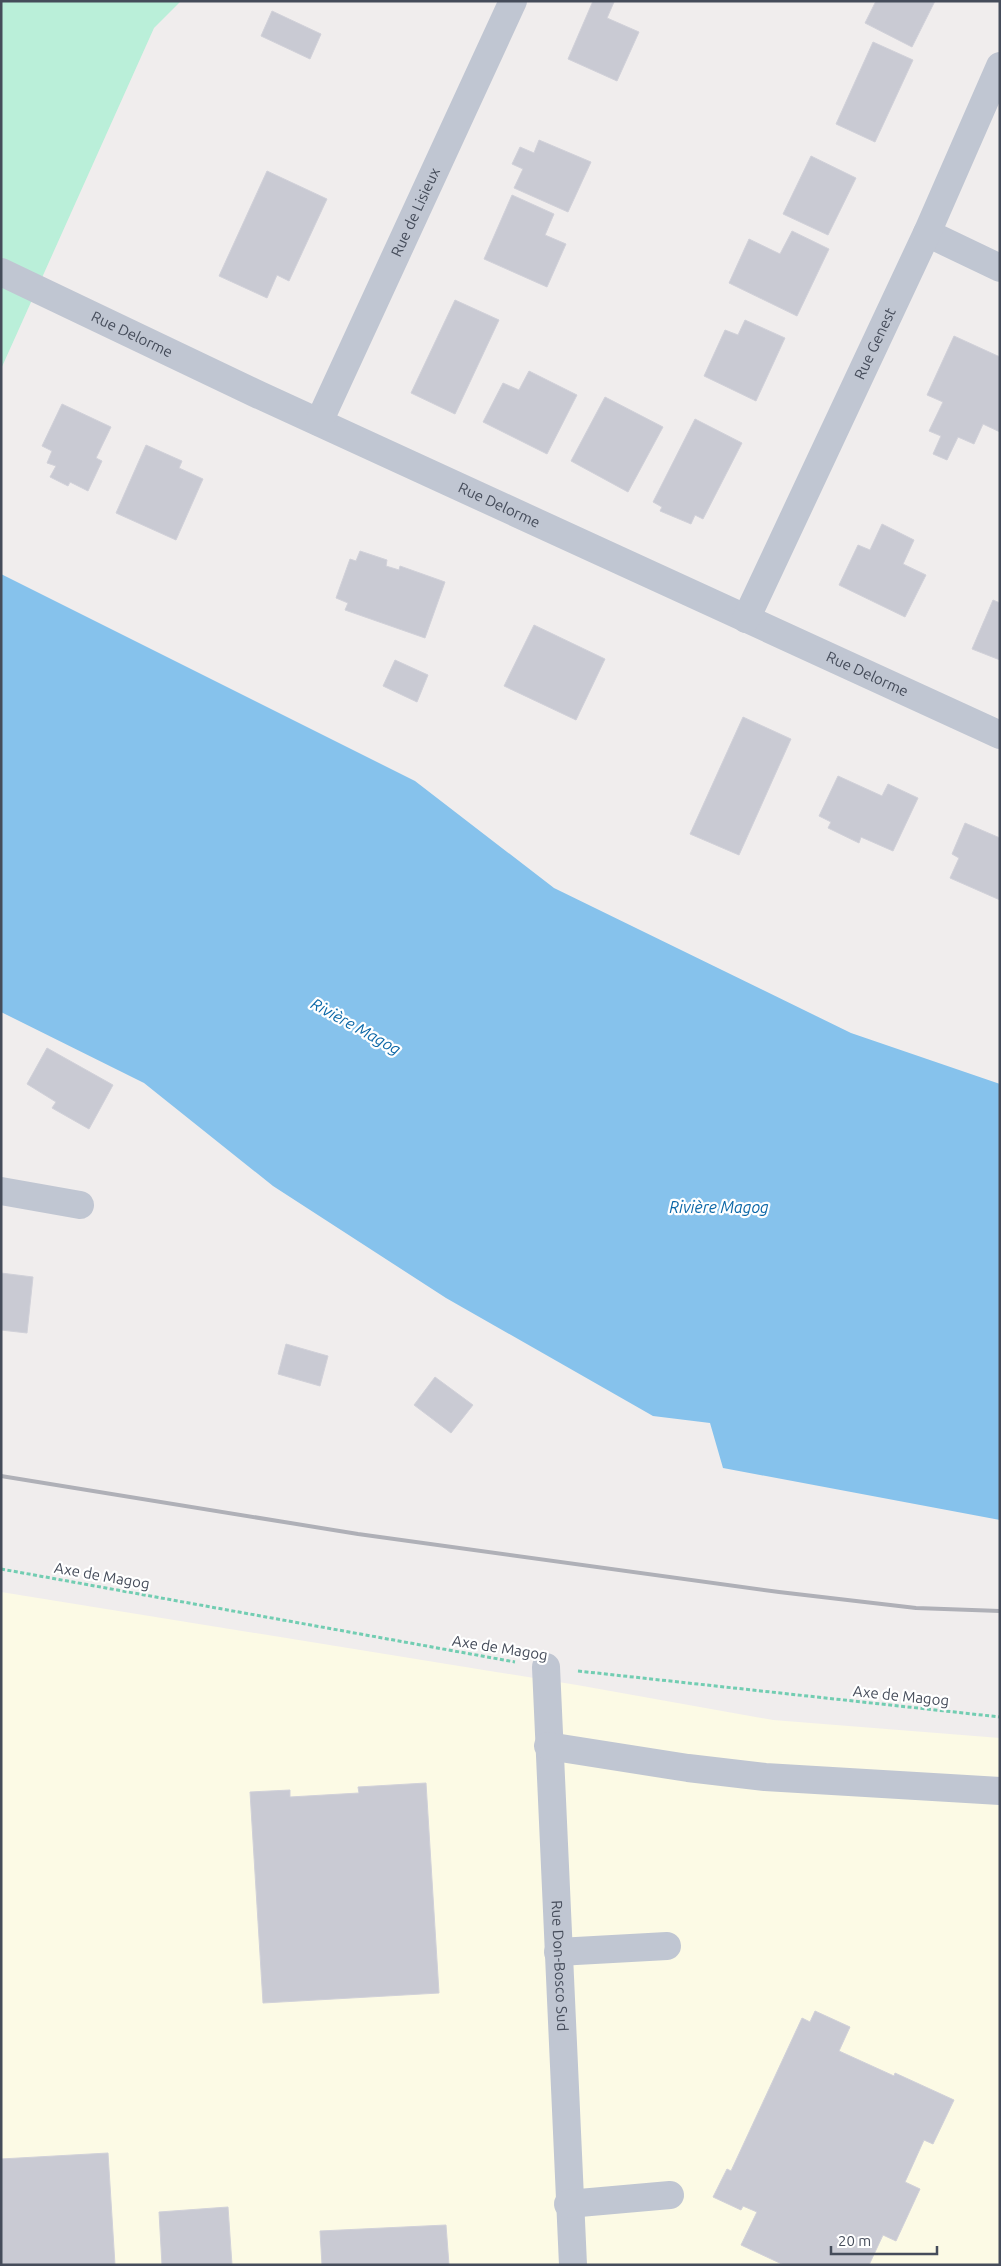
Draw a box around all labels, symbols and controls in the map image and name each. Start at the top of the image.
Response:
street label: Rue de Lisieux [387,164,443,259]
street label: Rue Genest [851,305,899,382]
street label: Rue Delorme [89,307,176,361]
street label: Rue Delorme [456,479,543,531]
street label: Rue Delorme [824,648,911,700]
water label: Rivière Magog [308,994,404,1058]
water label: Rivière Magog [669,1198,769,1216]
street label: Axe de Magog [53,1559,151,1592]
street label: Axe de Magog [451,1632,549,1663]
street label: Axe de Magog [852,1682,950,1709]
street label: Rue Don-Bosco Sud [549,1900,571,2032]
scale bar [831,2224,937,2256]
text: 20 m [838,2232,871,2249]

